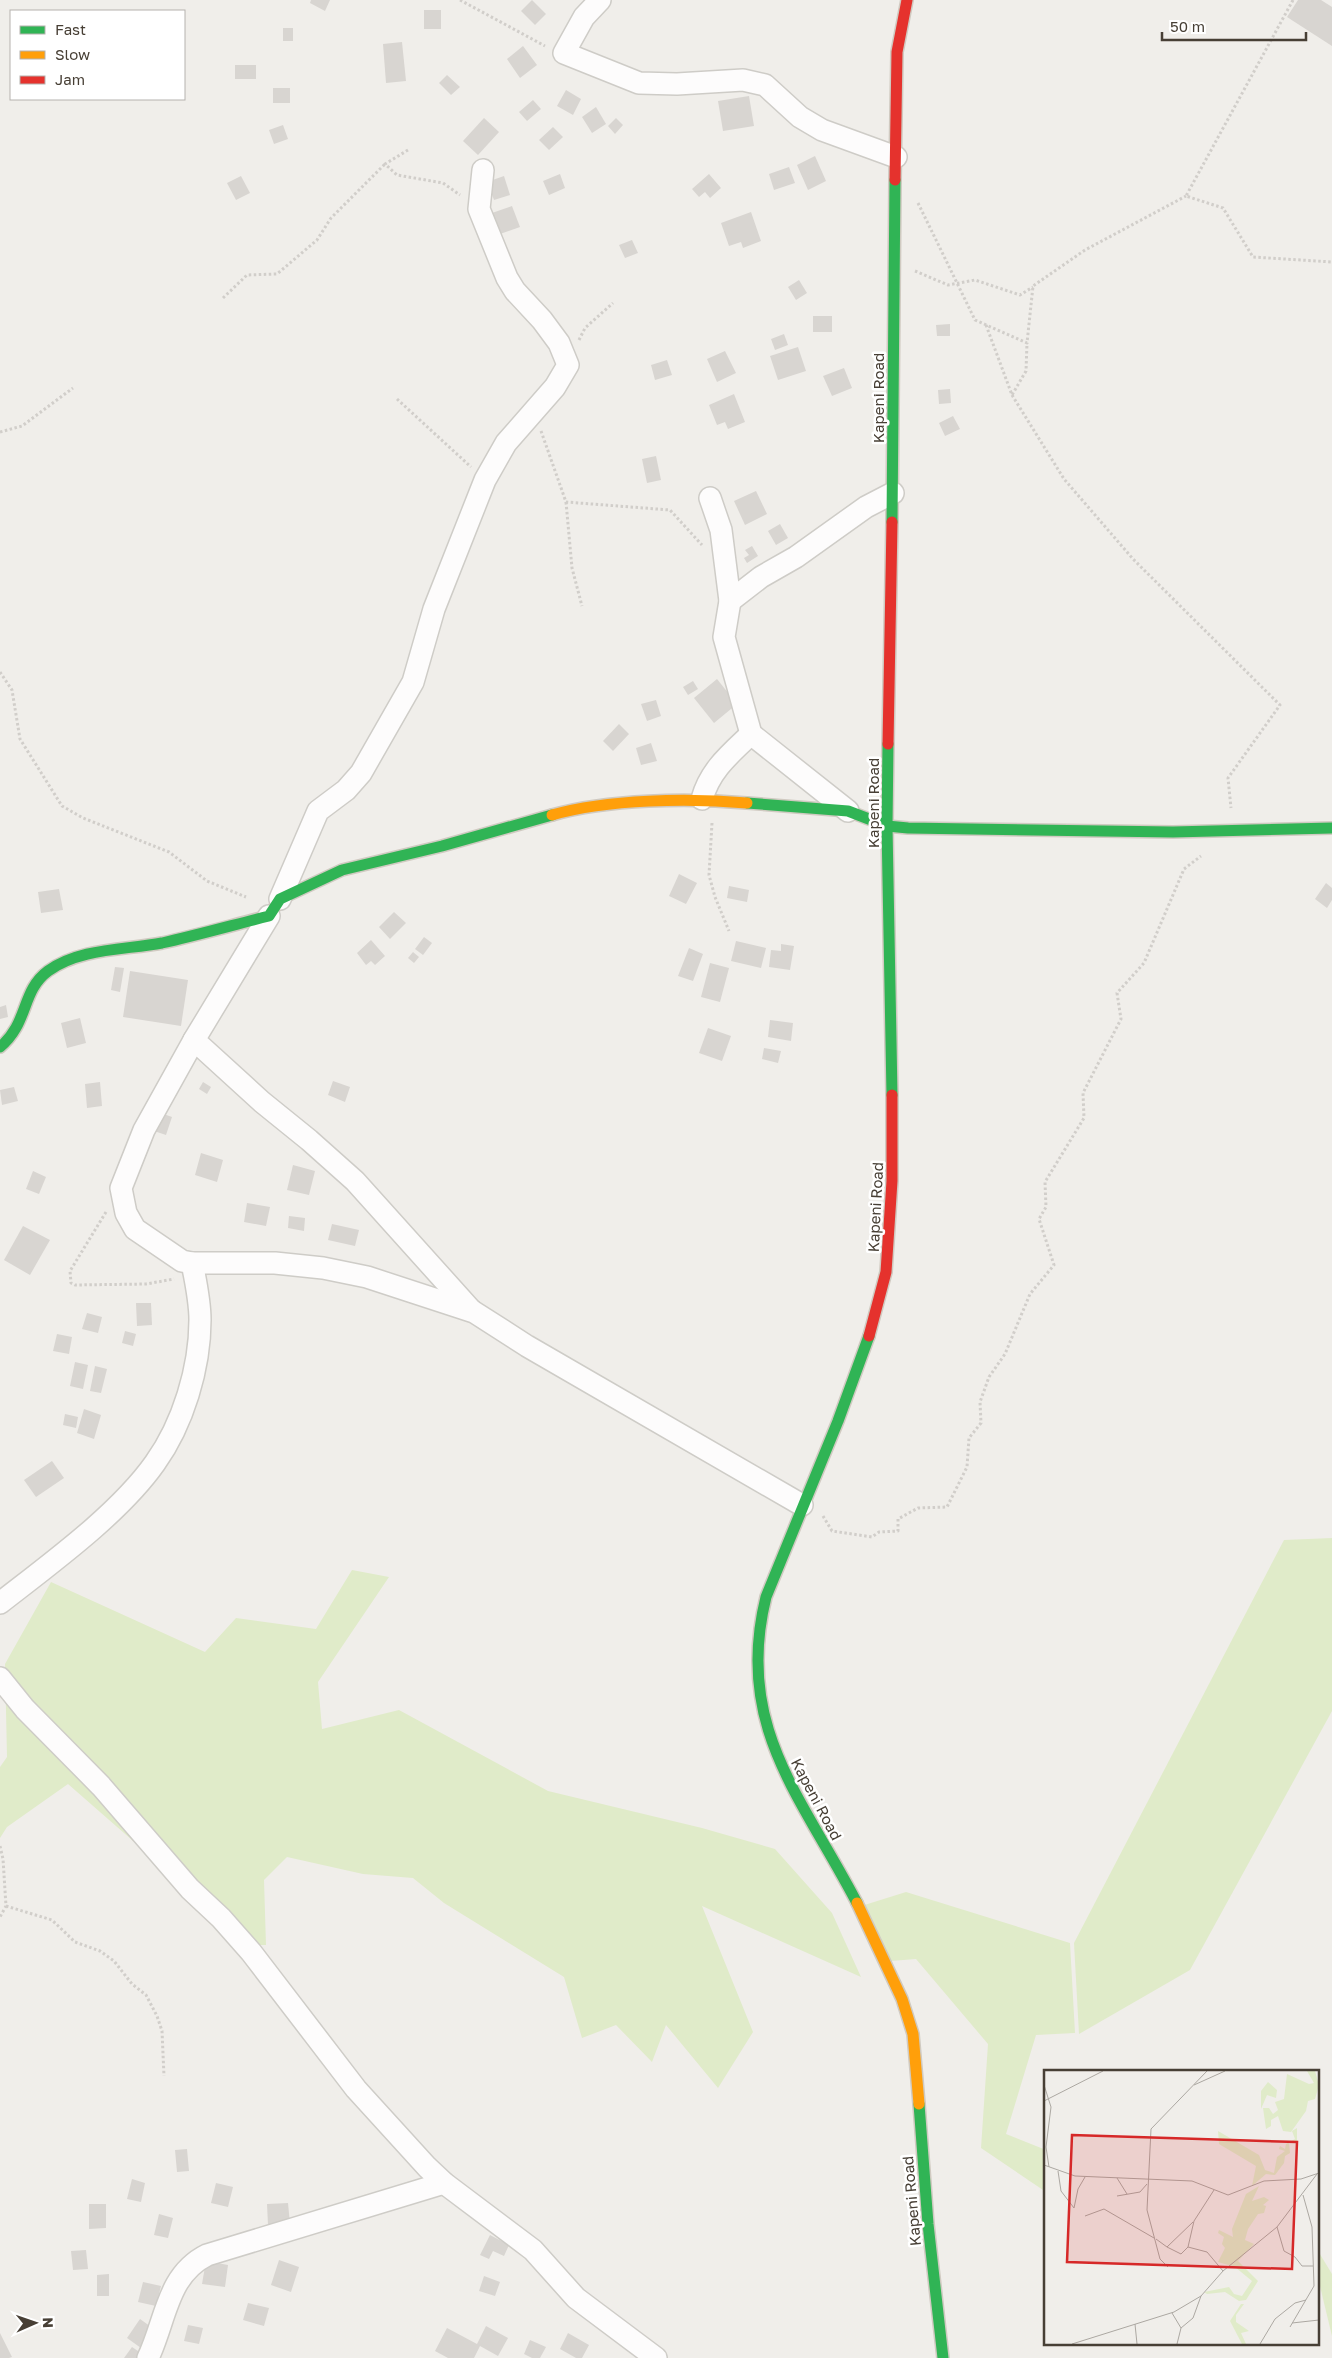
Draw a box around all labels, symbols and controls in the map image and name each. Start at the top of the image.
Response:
legend [10,10,185,100]
scale bar [1162,10,1306,42]
text: 50 m [1170,17,1205,35]
text: Fast [55,20,86,38]
text: Slow [55,45,90,63]
text: Jam [55,70,85,88]
street label: Kapeni Road [869,353,887,443]
street label: Kapeni Road [864,758,882,848]
street label: Kapeni Road [864,1161,886,1253]
street label: Kapeni Road [788,1755,846,1843]
inset map [1044,2070,1320,2346]
street label: Kapeni Road [898,2155,924,2247]
north arrow [10,2298,60,2348]
text: N [40,2317,57,2328]

